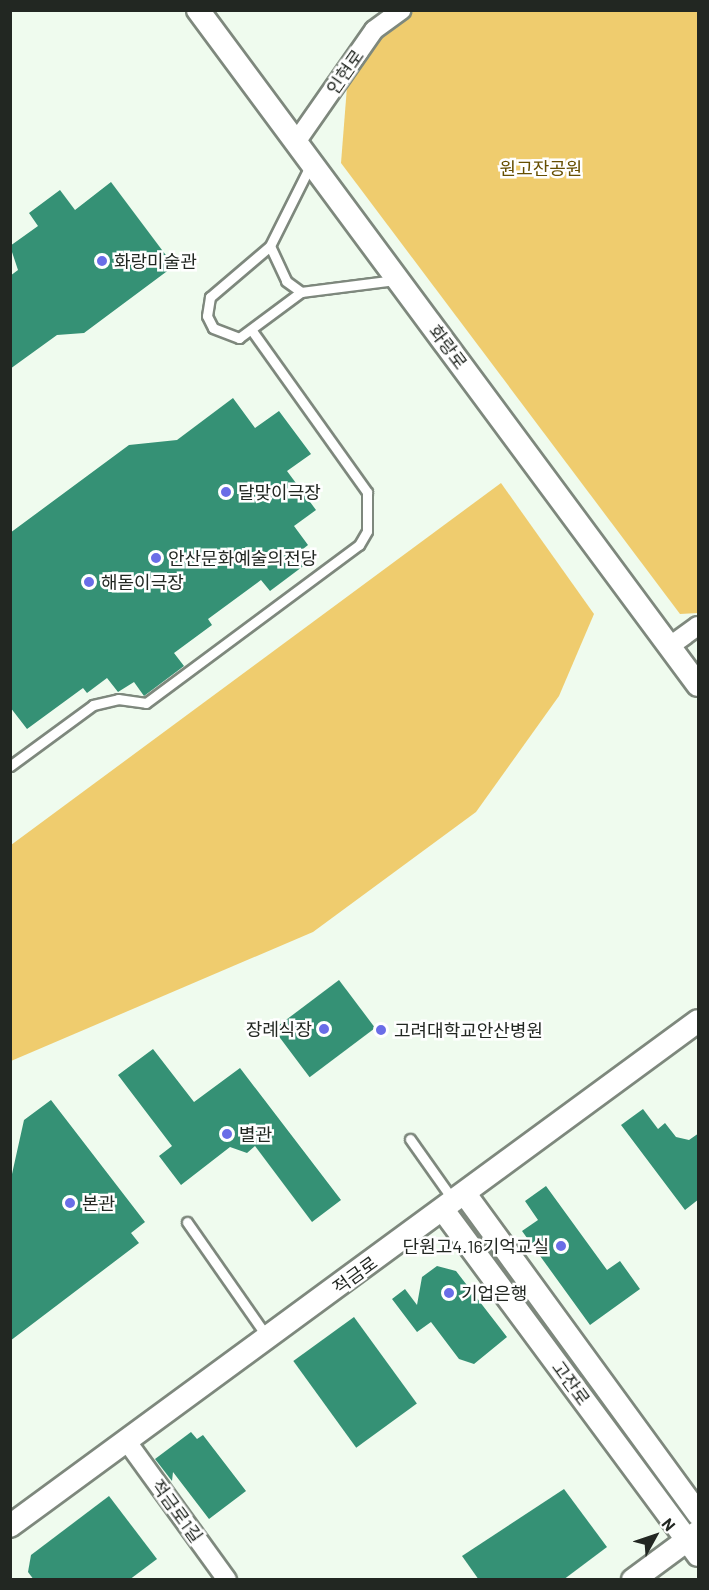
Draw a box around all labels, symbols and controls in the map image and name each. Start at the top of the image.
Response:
street label: 인현로 [322,45,368,99]
park label: 원고잔공원 [500,157,582,179]
place label: 화랑미술관 [114,250,197,272]
marker: 화랑미술관 [95,254,109,268]
street label: 화랑로 [424,321,472,373]
place label: 달맞이극장 [238,481,321,503]
marker: 달맞이극장 [219,485,233,499]
place label: 안산문화예술의전당 [168,547,317,569]
marker: 안산문화예술의전당 [149,551,163,565]
place label: 해돋이극장 [101,571,184,593]
marker: 해돋이극장 [82,575,96,589]
place label: 장례식장 [246,1018,312,1040]
place label: 고려대학교안산병원 [394,1019,543,1041]
marker: 고려대학교안산병원 [372,1021,390,1039]
marker: 장례식장 [317,1022,331,1036]
place label: 별관 [239,1123,272,1145]
marker: 별관 [220,1127,234,1141]
place label: 본관 [82,1192,115,1214]
marker: 본관 [63,1196,77,1210]
place label: 단원고4.16기억교실 [403,1235,549,1257]
marker: 단원고4.16기억교실 [554,1239,568,1253]
street label: 적금로 [329,1252,381,1298]
place label: 기업은행 [461,1282,527,1304]
marker: 기업은행 [442,1286,456,1300]
street label: 고잔로 [548,1357,594,1409]
street label: 적금로1길 [147,1475,207,1547]
north arrow [625,1506,685,1566]
text: N [658,1514,680,1534]

